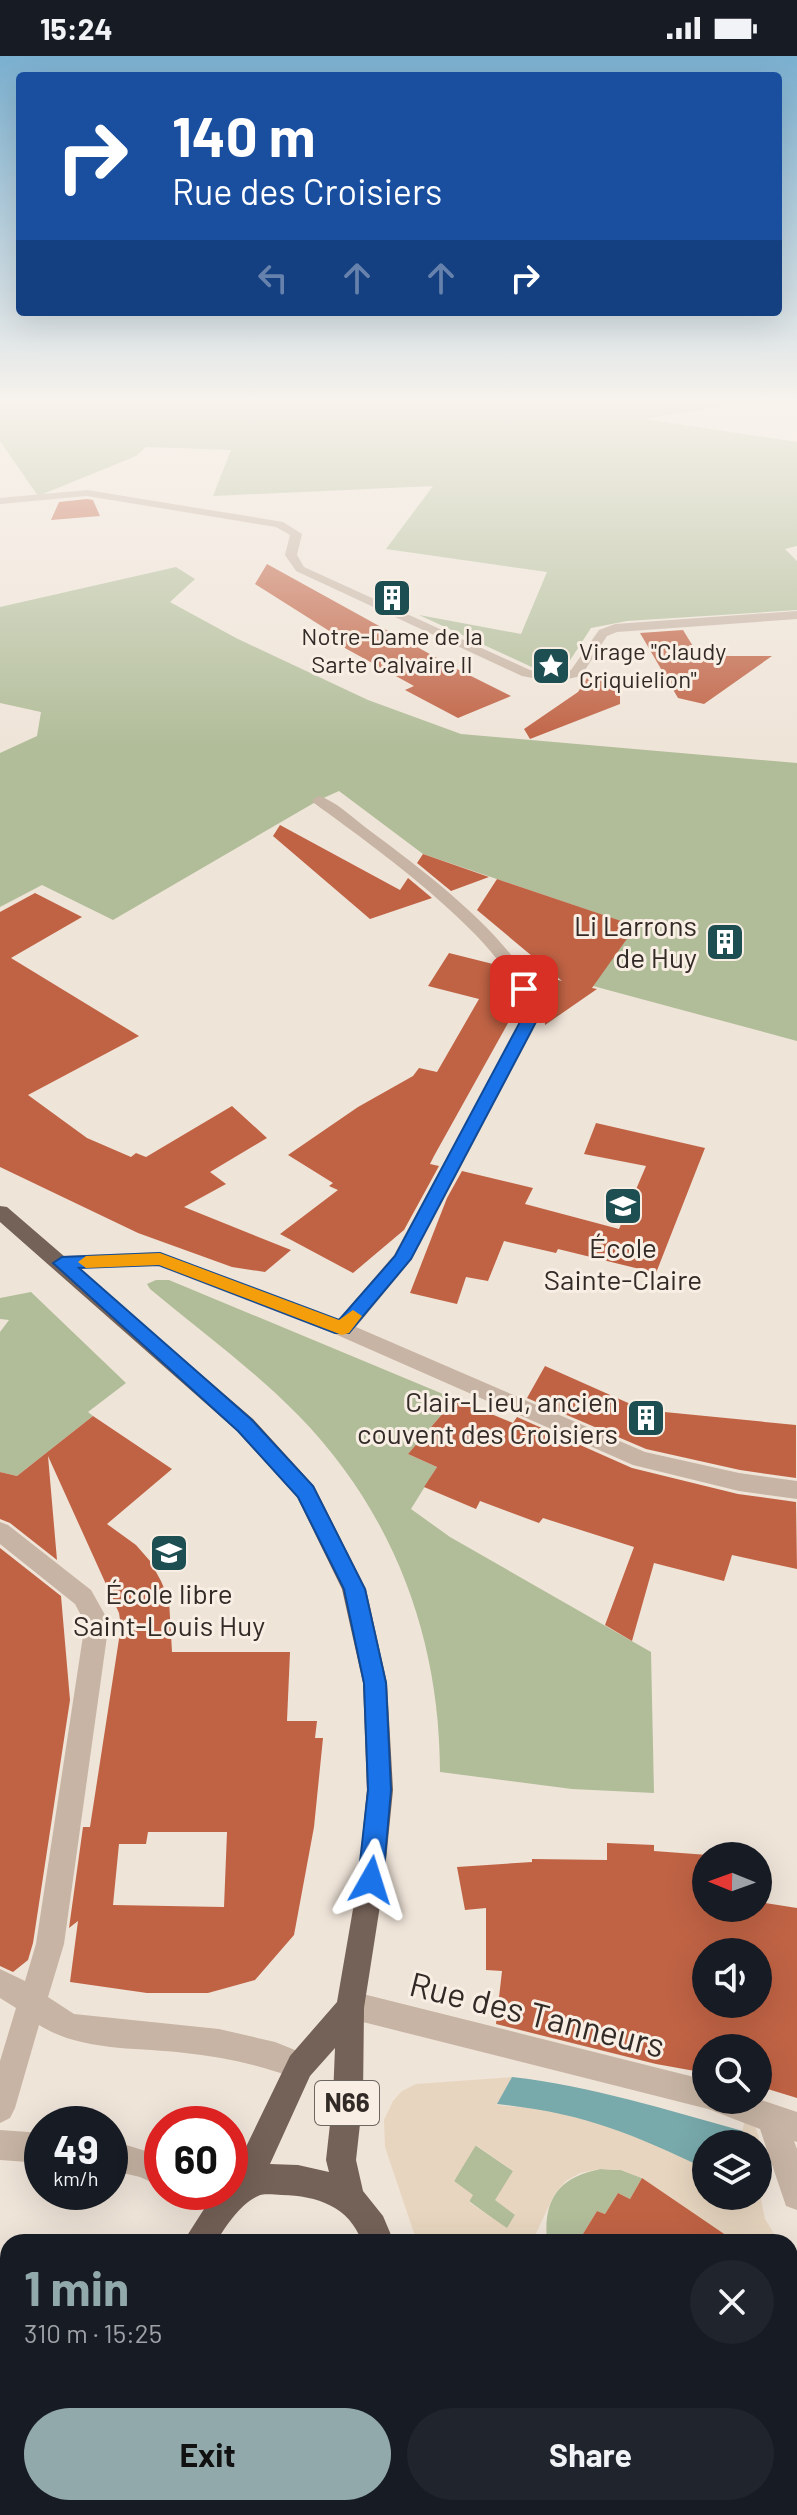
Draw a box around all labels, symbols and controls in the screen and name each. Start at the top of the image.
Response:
text: 15:24 [40,10,113,46]
text: 140 m [172,101,316,168]
icon: right [40,104,144,208]
text: Rue des Croisiers [172,169,442,212]
icon: left [251,256,295,300]
icon: ahead [335,256,379,300]
icon: ahead [419,256,463,300]
icon: right [503,256,547,300]
building icon: Notre-Dame de la Sarte Calvaire II [371,577,413,619]
place label: Notre-Dame de la Sarte Calvaire II [301,621,483,678]
place label: Virage "Claudy Criquielion" [579,636,726,693]
place icon: Virage "Claudy Criquielion" [530,645,572,687]
place label: Li Larrons de Huy [574,908,697,974]
building icon: Li Larrons de Huy [704,921,746,963]
pin [490,955,558,1023]
icon: arrive [502,967,546,1011]
school or university icon: École Sainte-Claire [602,1185,644,1227]
place label: École Sainte-Claire [544,1230,702,1296]
place label: Clair-Lieu, ancien couvent des Croisiers [357,1384,618,1450]
building icon: Clair-Lieu, ancien couvent des Croisiers [625,1397,667,1439]
school or university icon: École libre Saint-Louis Huy [148,1532,190,1574]
place label: École libre Saint-Louis Huy [73,1576,265,1642]
position arrow [329,1838,413,1922]
north arrow [692,1842,772,1922]
map controls [692,1842,772,2210]
button: sound [692,1938,772,2018]
street label: Rue des Tanneurs [406,1962,669,2065]
button: search [692,2034,772,2114]
road number: N66 [315,2081,379,2125]
speed limit sign: 60 [144,2106,248,2210]
text: 49 [53,2124,99,2172]
button: layers [692,2130,772,2210]
text: km/h [53,2166,99,2190]
text: 1 min [24,2258,129,2316]
button: close [690,2260,774,2344]
text: 310 m · 15:25 [24,2317,162,2348]
button: Exit [24,2408,391,2500]
button: Share [407,2408,774,2500]

